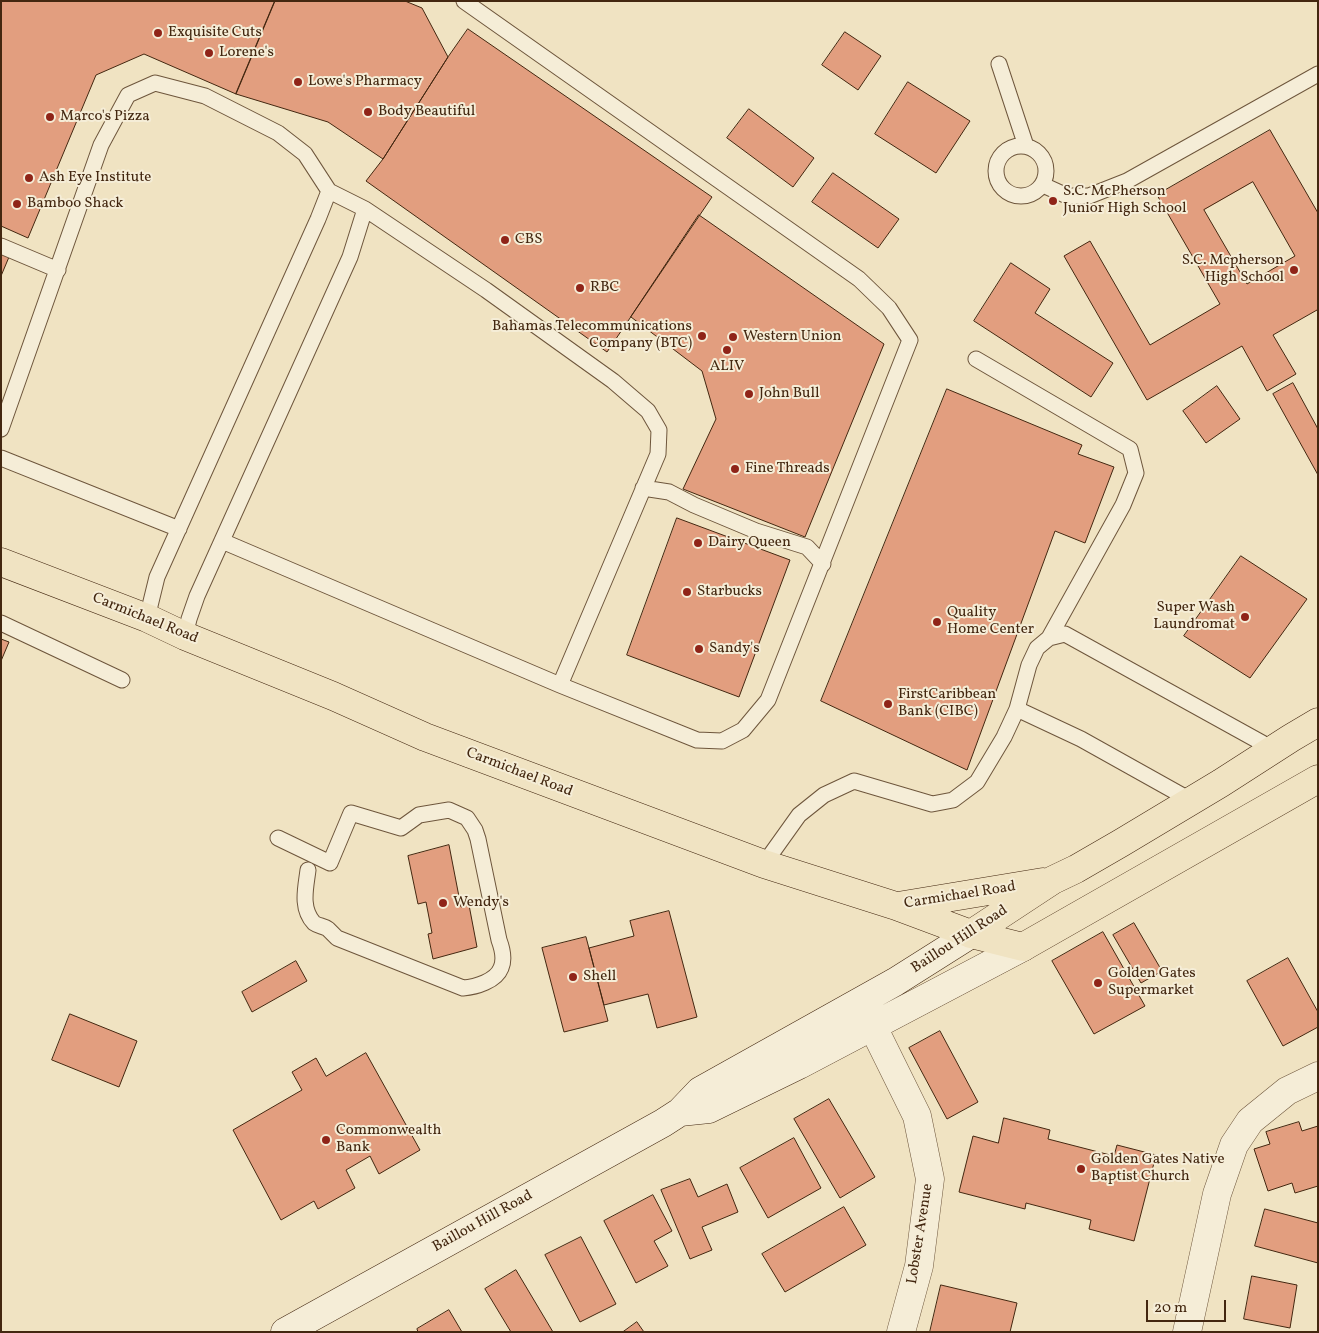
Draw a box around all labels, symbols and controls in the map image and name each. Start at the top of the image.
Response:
place label: Exquisite Cuts [168,24,262,42]
marker: Exquisite Cuts [152,27,164,39]
place label: Lorene's [219,44,274,62]
marker: Lorene's [203,47,215,59]
place label: Lowe's Pharmacy [308,73,422,91]
marker: Lowe's Pharmacy [292,76,304,88]
place label: Body Beautiful [378,103,475,121]
marker: Body Beautiful [362,106,374,118]
place label: Marco's Pizza [60,108,150,126]
marker: Marco's Pizza [44,111,56,123]
place label: Ash Eye Institute [39,169,151,187]
marker: Ash Eye Institute [23,172,35,184]
place label: S.C. McPherson Junior High School [1063,183,1186,218]
place label: Bamboo Shack [27,195,123,213]
marker: S.C. McPherson Junior High School [1047,195,1059,207]
marker: Bamboo Shack [11,198,23,210]
place label: CBS [515,231,542,249]
marker: CBS [499,234,511,246]
place label: S.C. Mcpherson High School [1182,252,1284,287]
marker: S.C. Mcpherson High School [1288,264,1300,276]
place label: RBC [590,279,619,297]
marker: RBC [574,282,586,294]
place label: Bahamas Telecommunications Company (BTC) [492,318,692,353]
place label: Western Union [743,328,841,346]
marker: Bahamas Telecommunications Company (BTC) [696,330,708,342]
marker: Western Union [727,331,739,343]
marker: ALIV [721,344,733,356]
place label: ALIV [710,358,744,376]
place label: John Bull [759,385,819,403]
marker: John Bull [743,388,755,400]
place label: Fine Threads [745,460,830,478]
marker: Fine Threads [729,463,741,475]
place label: Dairy Queen [708,534,791,552]
marker: Dairy Queen [692,537,704,549]
place label: Starbucks [697,583,762,601]
marker: Starbucks [681,586,693,598]
street label: Carmichael Road [89,590,201,648]
place label: Super Wash Laundromat [1153,599,1235,634]
place label: Quality Home Center [947,604,1034,639]
marker: Super Wash Laundromat [1239,611,1251,623]
marker: Quality Home Center [931,616,943,628]
place label: Sandy's [709,640,760,658]
marker: Sandy's [693,643,705,655]
place label: FirstCaribbean Bank (CIBC) [898,686,996,721]
marker: FirstCaribbean Bank (CIBC) [882,698,894,710]
street label: Carmichael Road [463,744,575,802]
street label: Carmichael Road [903,878,1017,914]
place label: Wendy's [453,894,509,912]
marker: Wendy's [437,897,449,909]
street label: Baillou Hill Road [908,902,1012,978]
place label: Golden Gates Supermarket [1108,965,1196,1000]
place label: Shell [583,968,616,986]
marker: Shell [567,971,579,983]
marker: Golden Gates Supermarket [1092,977,1104,989]
place label: Commonwealth Bank [336,1122,441,1157]
marker: Commonwealth Bank [320,1134,332,1146]
place label: Golden Gates Native Baptist Church [1091,1151,1225,1186]
marker: Golden Gates Native Baptist Church [1075,1163,1087,1175]
street label: Lobster Avenue [904,1183,938,1285]
street label: Baillou Hill Road [430,1187,536,1257]
scale bar [1149,1290,1229,1322]
text: 20 m [1154,1298,1187,1319]

